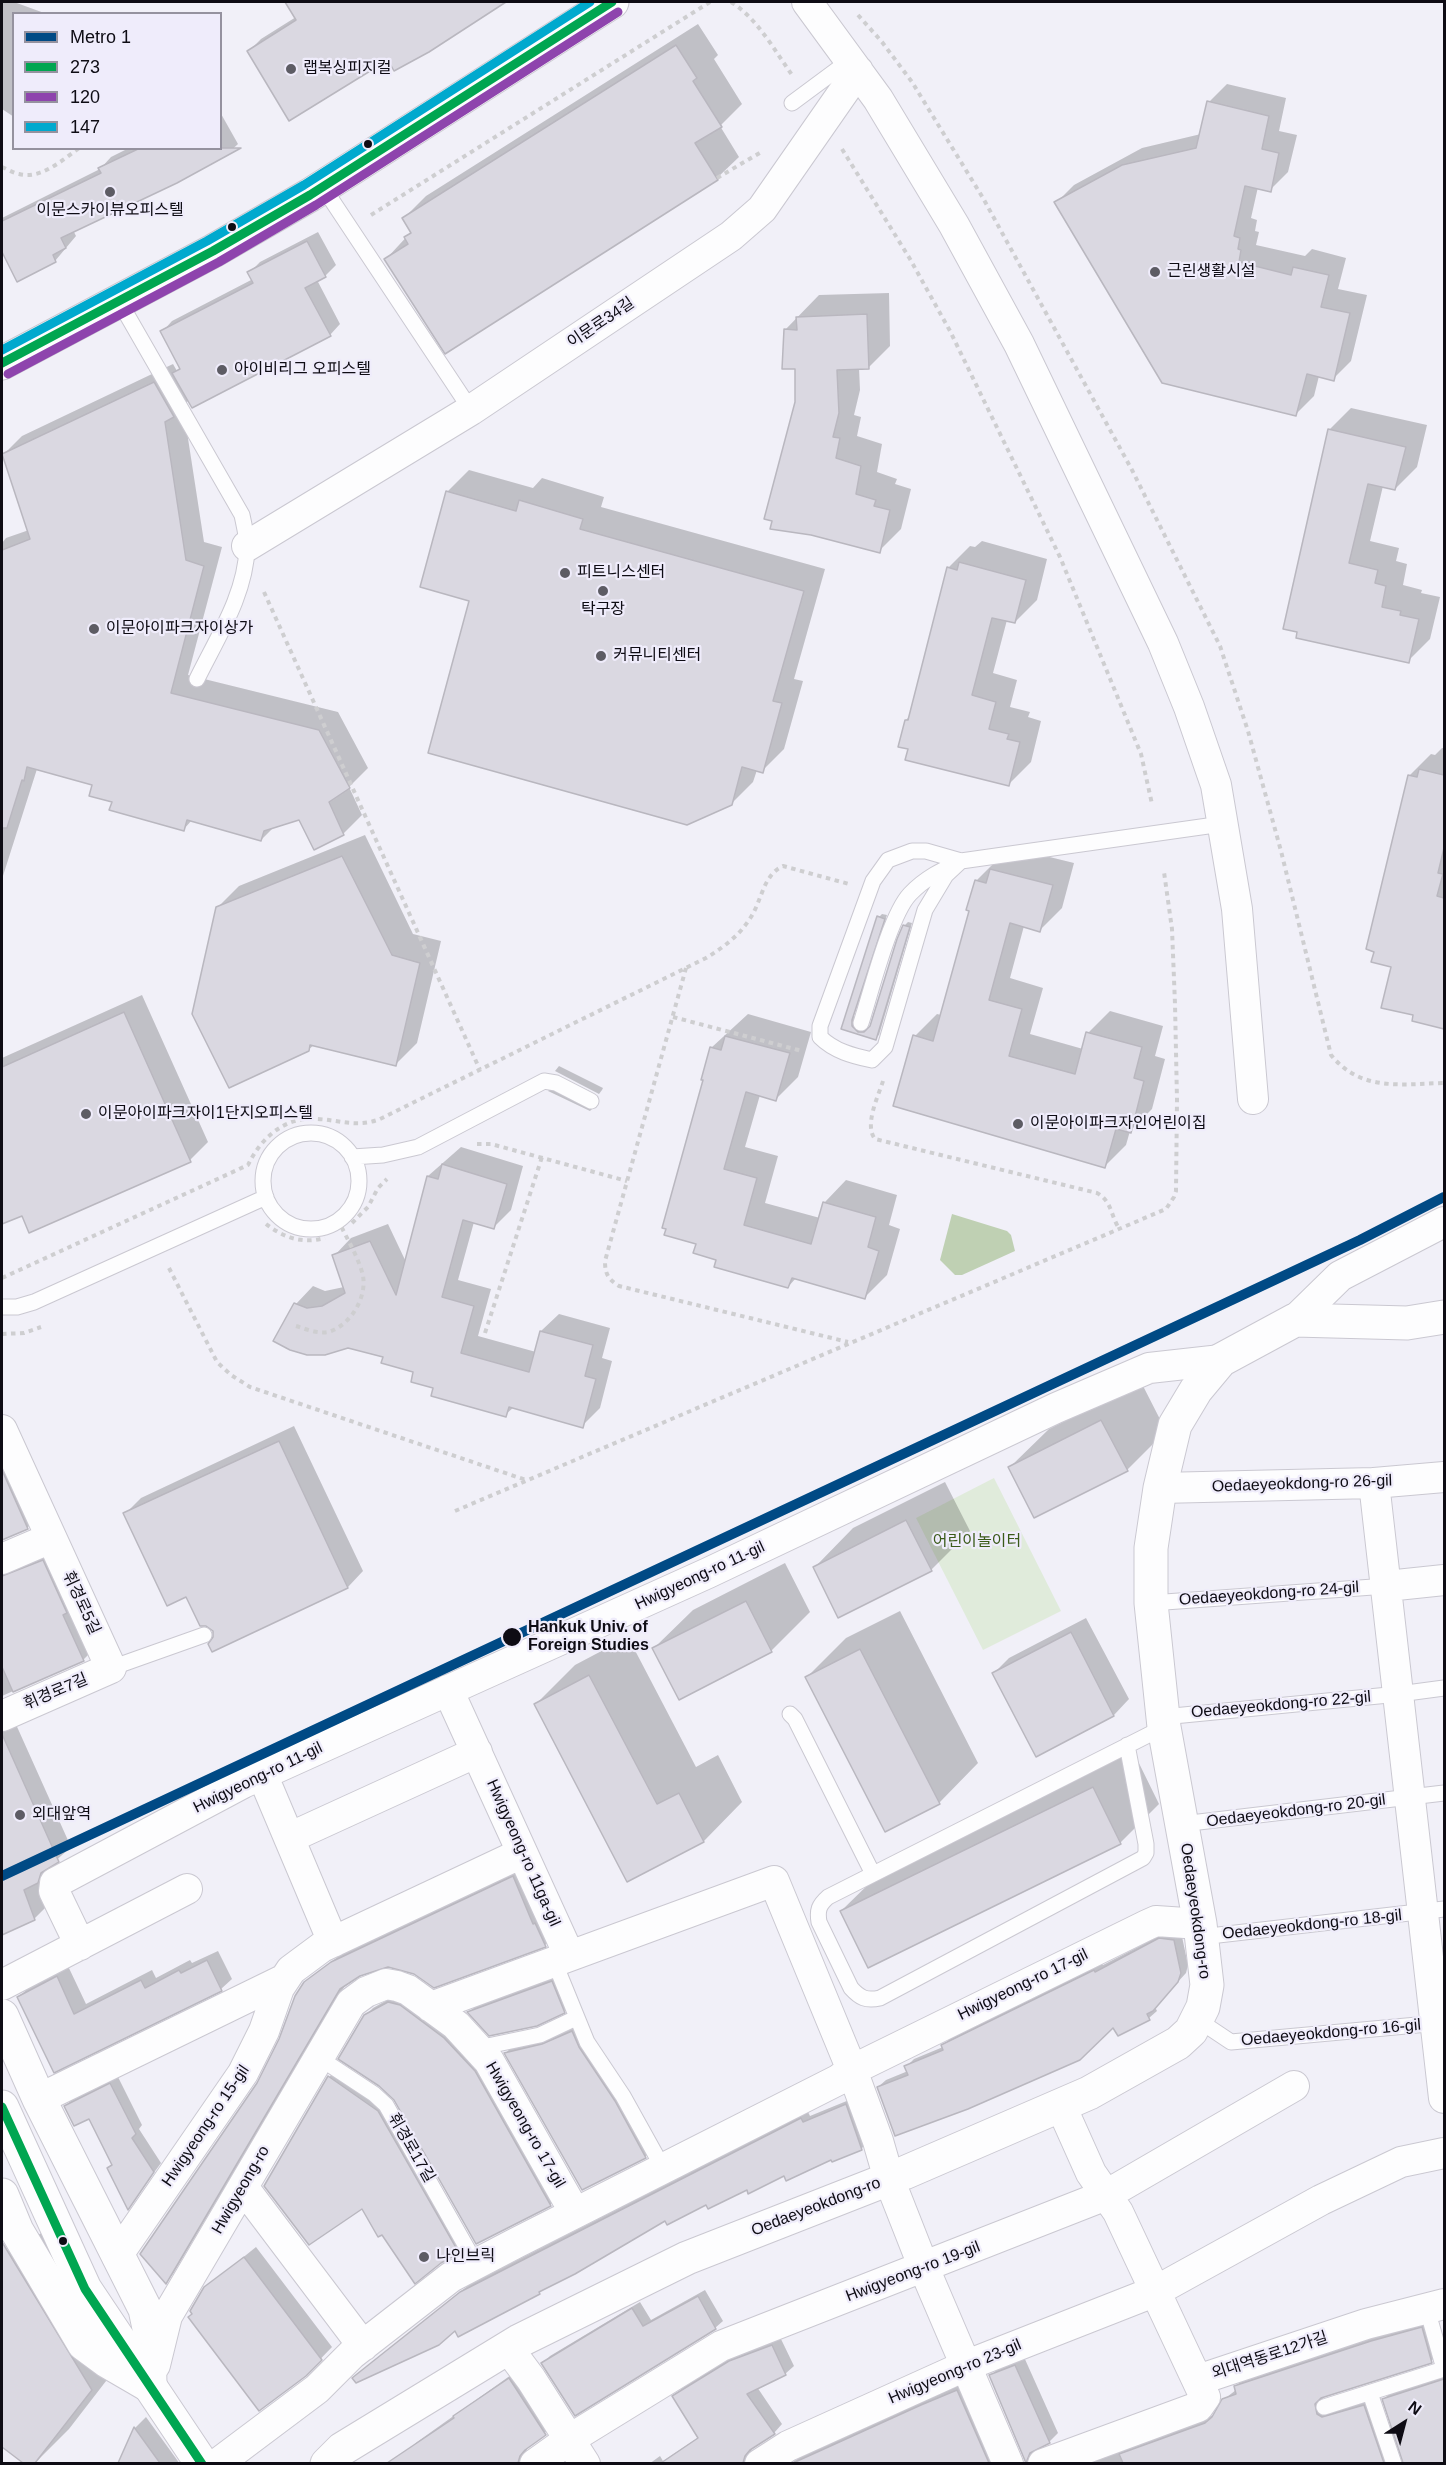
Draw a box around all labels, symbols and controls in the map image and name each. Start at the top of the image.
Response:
legend [12,12,222,150]
text: Metro 1 [70,27,131,47]
text: 273 [70,57,100,77]
place label: 랩복싱피지컬 [303,59,391,79]
marker: 랩복싱피지컬 [284,62,298,76]
text: 120 [70,87,100,107]
text: 147 [70,117,100,137]
unlabelled marker [362,138,374,150]
marker: 이문스카이뷰오피스텔 [103,185,117,199]
place label: 이문스카이뷰오피스텔 [36,201,184,221]
unlabelled marker [226,221,238,233]
place label: 근린생활시설 [1167,262,1255,282]
marker: 근린생활시설 [1148,265,1162,279]
street label: 이문로34길 [564,294,638,352]
place label: 아이비리그 오피스텔 [234,360,371,380]
marker: 아이비리그 오피스텔 [215,363,229,377]
place label: 피트니스센터 [577,563,665,583]
marker: 피트니스센터 [558,566,572,580]
marker: 탁구장 [596,584,610,598]
place label: 탁구장 [581,600,625,620]
place label: 이문아이파크자이상가 [106,619,253,639]
marker: 이문아이파크자이상가 [87,622,101,636]
place label: 커뮤니티센터 [613,646,701,666]
marker: 커뮤니티센터 [594,649,608,663]
place label: 이문아이파크자이1단지오피스텔 [98,1104,313,1124]
marker: 이문아이파크자이1단지오피스텔 [79,1107,93,1121]
place label: 이문아이파크자인어린이집 [1030,1114,1207,1134]
marker: 이문아이파크자인어린이집 [1011,1117,1025,1131]
street label: Oedaeyeokdong-ro 26-gil [1211,1471,1393,1497]
park label: 어린이놀이터 [933,1532,1021,1552]
street label: Hwigyeong-ro 11-gil [632,1537,768,1615]
street label: 휘경로5길 [58,1568,104,1638]
street label: Oedaeyeokdong-ro 24-gil [1178,1578,1360,1610]
place label: Hankuk Univ. of Foreign Studies [528,1618,649,1656]
marker: Hankuk Univ. of Foreign Studies [501,1626,523,1648]
street label: 휘경로7길 [21,1670,91,1714]
street label: Oedaeyeokdong-ro 22-gil [1190,1688,1372,1722]
street label: Hwigyeong-ro 11-gil [190,1738,326,1818]
street label: Hwigyeong-ro 11ga-gil [482,1777,564,1929]
street label: Oedaeyeokdong-ro 20-gil [1205,1790,1387,1832]
place label: 외대앞역 [32,1805,91,1825]
marker: 외대앞역 [13,1808,27,1822]
street label: Oedaeyeokdong-ro [1176,1842,1214,1980]
street label: Oedaeyeokdong-ro 18-gil [1221,1906,1403,1944]
street label: Hwigyeong-ro 17-gil [955,1945,1091,2025]
street label: Oedaeyeokdong-ro 16-gil [1240,2016,1422,2050]
street label: Hwigyeong-ro 17-gil [481,2059,569,2191]
street label: Hwigyeong-ro 15-gil [158,2062,254,2190]
street label: 휘경로17길 [384,2110,438,2186]
street label: Hwigyeong-ro [208,2142,274,2238]
street label: Oedaeyeokdong-ro [749,2173,883,2241]
unlabelled marker [57,2235,69,2247]
street label: Hwigyeong-ro 19-gil [843,2238,983,2306]
place label: 나인브릭 [436,2247,495,2267]
marker: 나인브릭 [417,2250,431,2264]
street label: 외대역동로12가길 [1210,2328,1330,2384]
street label: Hwigyeong-ro 23-gil [886,2335,1024,2409]
north arrow [1374,2393,1434,2453]
text: N [1405,2398,1425,2418]

